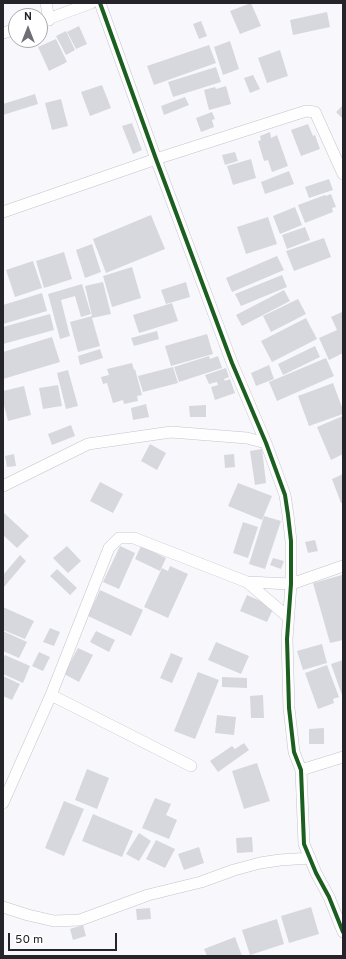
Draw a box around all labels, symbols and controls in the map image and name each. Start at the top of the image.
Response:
north arrow [8,8,48,48]
text: N [24,10,32,24]
scale bar [10,925,119,951]
text: 50 m [15,932,43,948]

